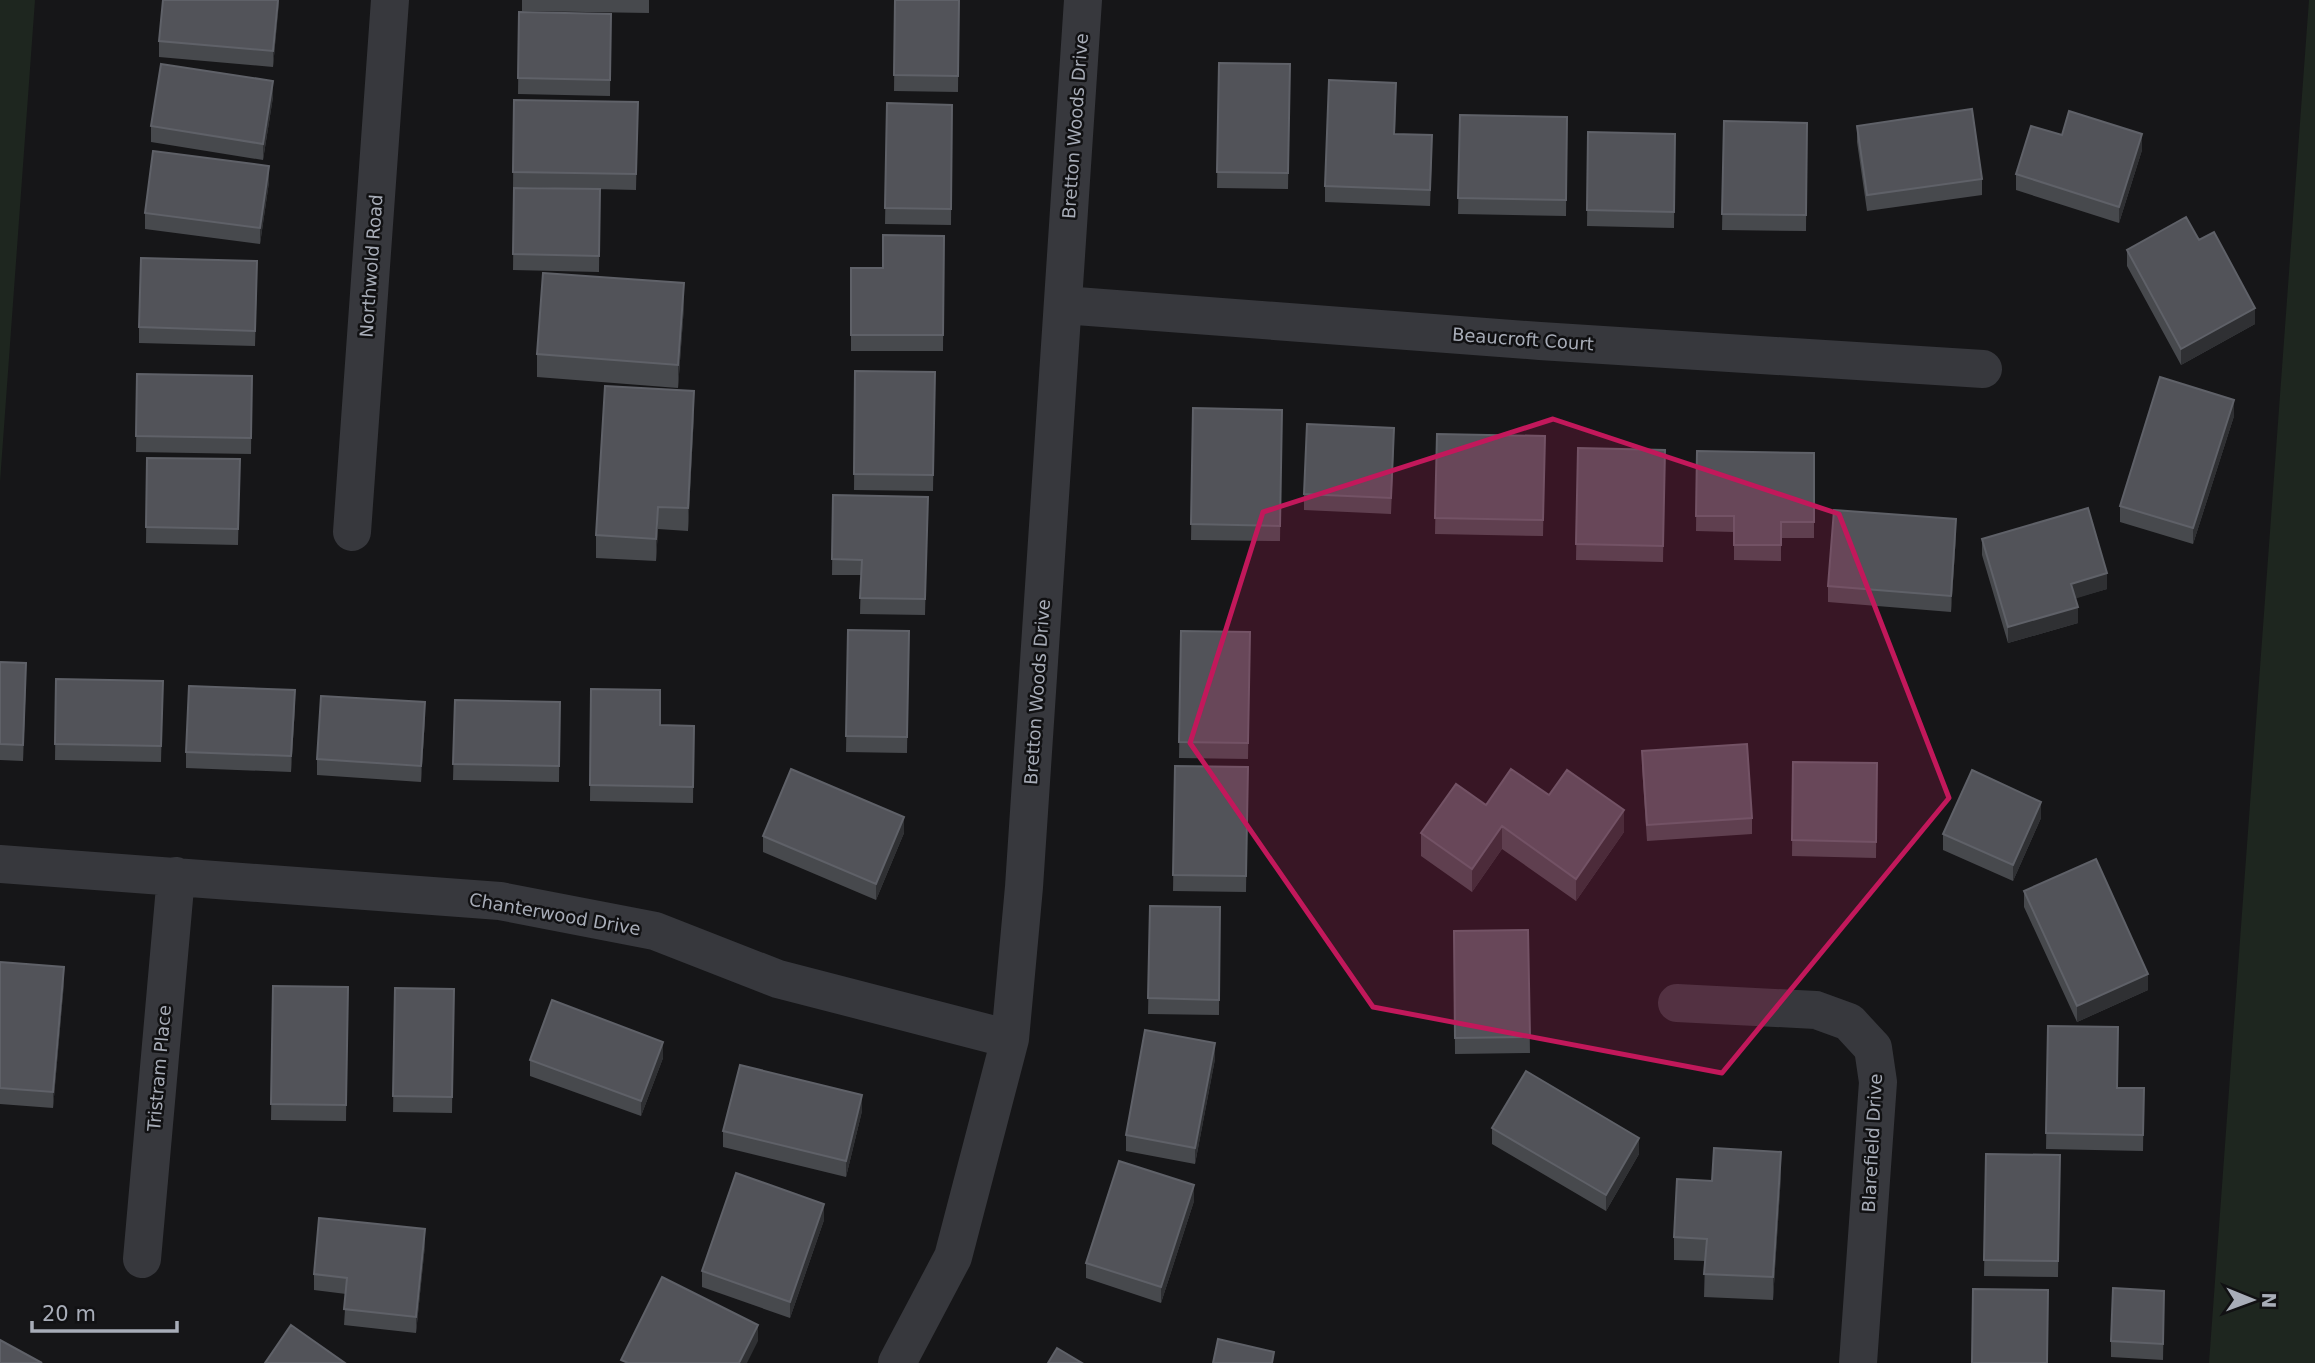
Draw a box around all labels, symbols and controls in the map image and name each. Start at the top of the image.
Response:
street label: Bretton Woods Drive [1058,33,1092,219]
street label: Northwold Road [356,194,386,338]
street label: Beaucroft Court [1451,324,1595,354]
street label: Bretton Woods Drive [1020,599,1054,785]
street label: Chanterwood Drive [468,889,642,939]
street label: Tristram Place [143,1004,175,1133]
street label: Blarefield Drive [1858,1073,1886,1213]
north arrow [2217,1265,2287,1335]
scale bar [32,1290,177,1334]
text: N [2258,1292,2280,1308]
text: 20 m [42,1302,96,1326]

